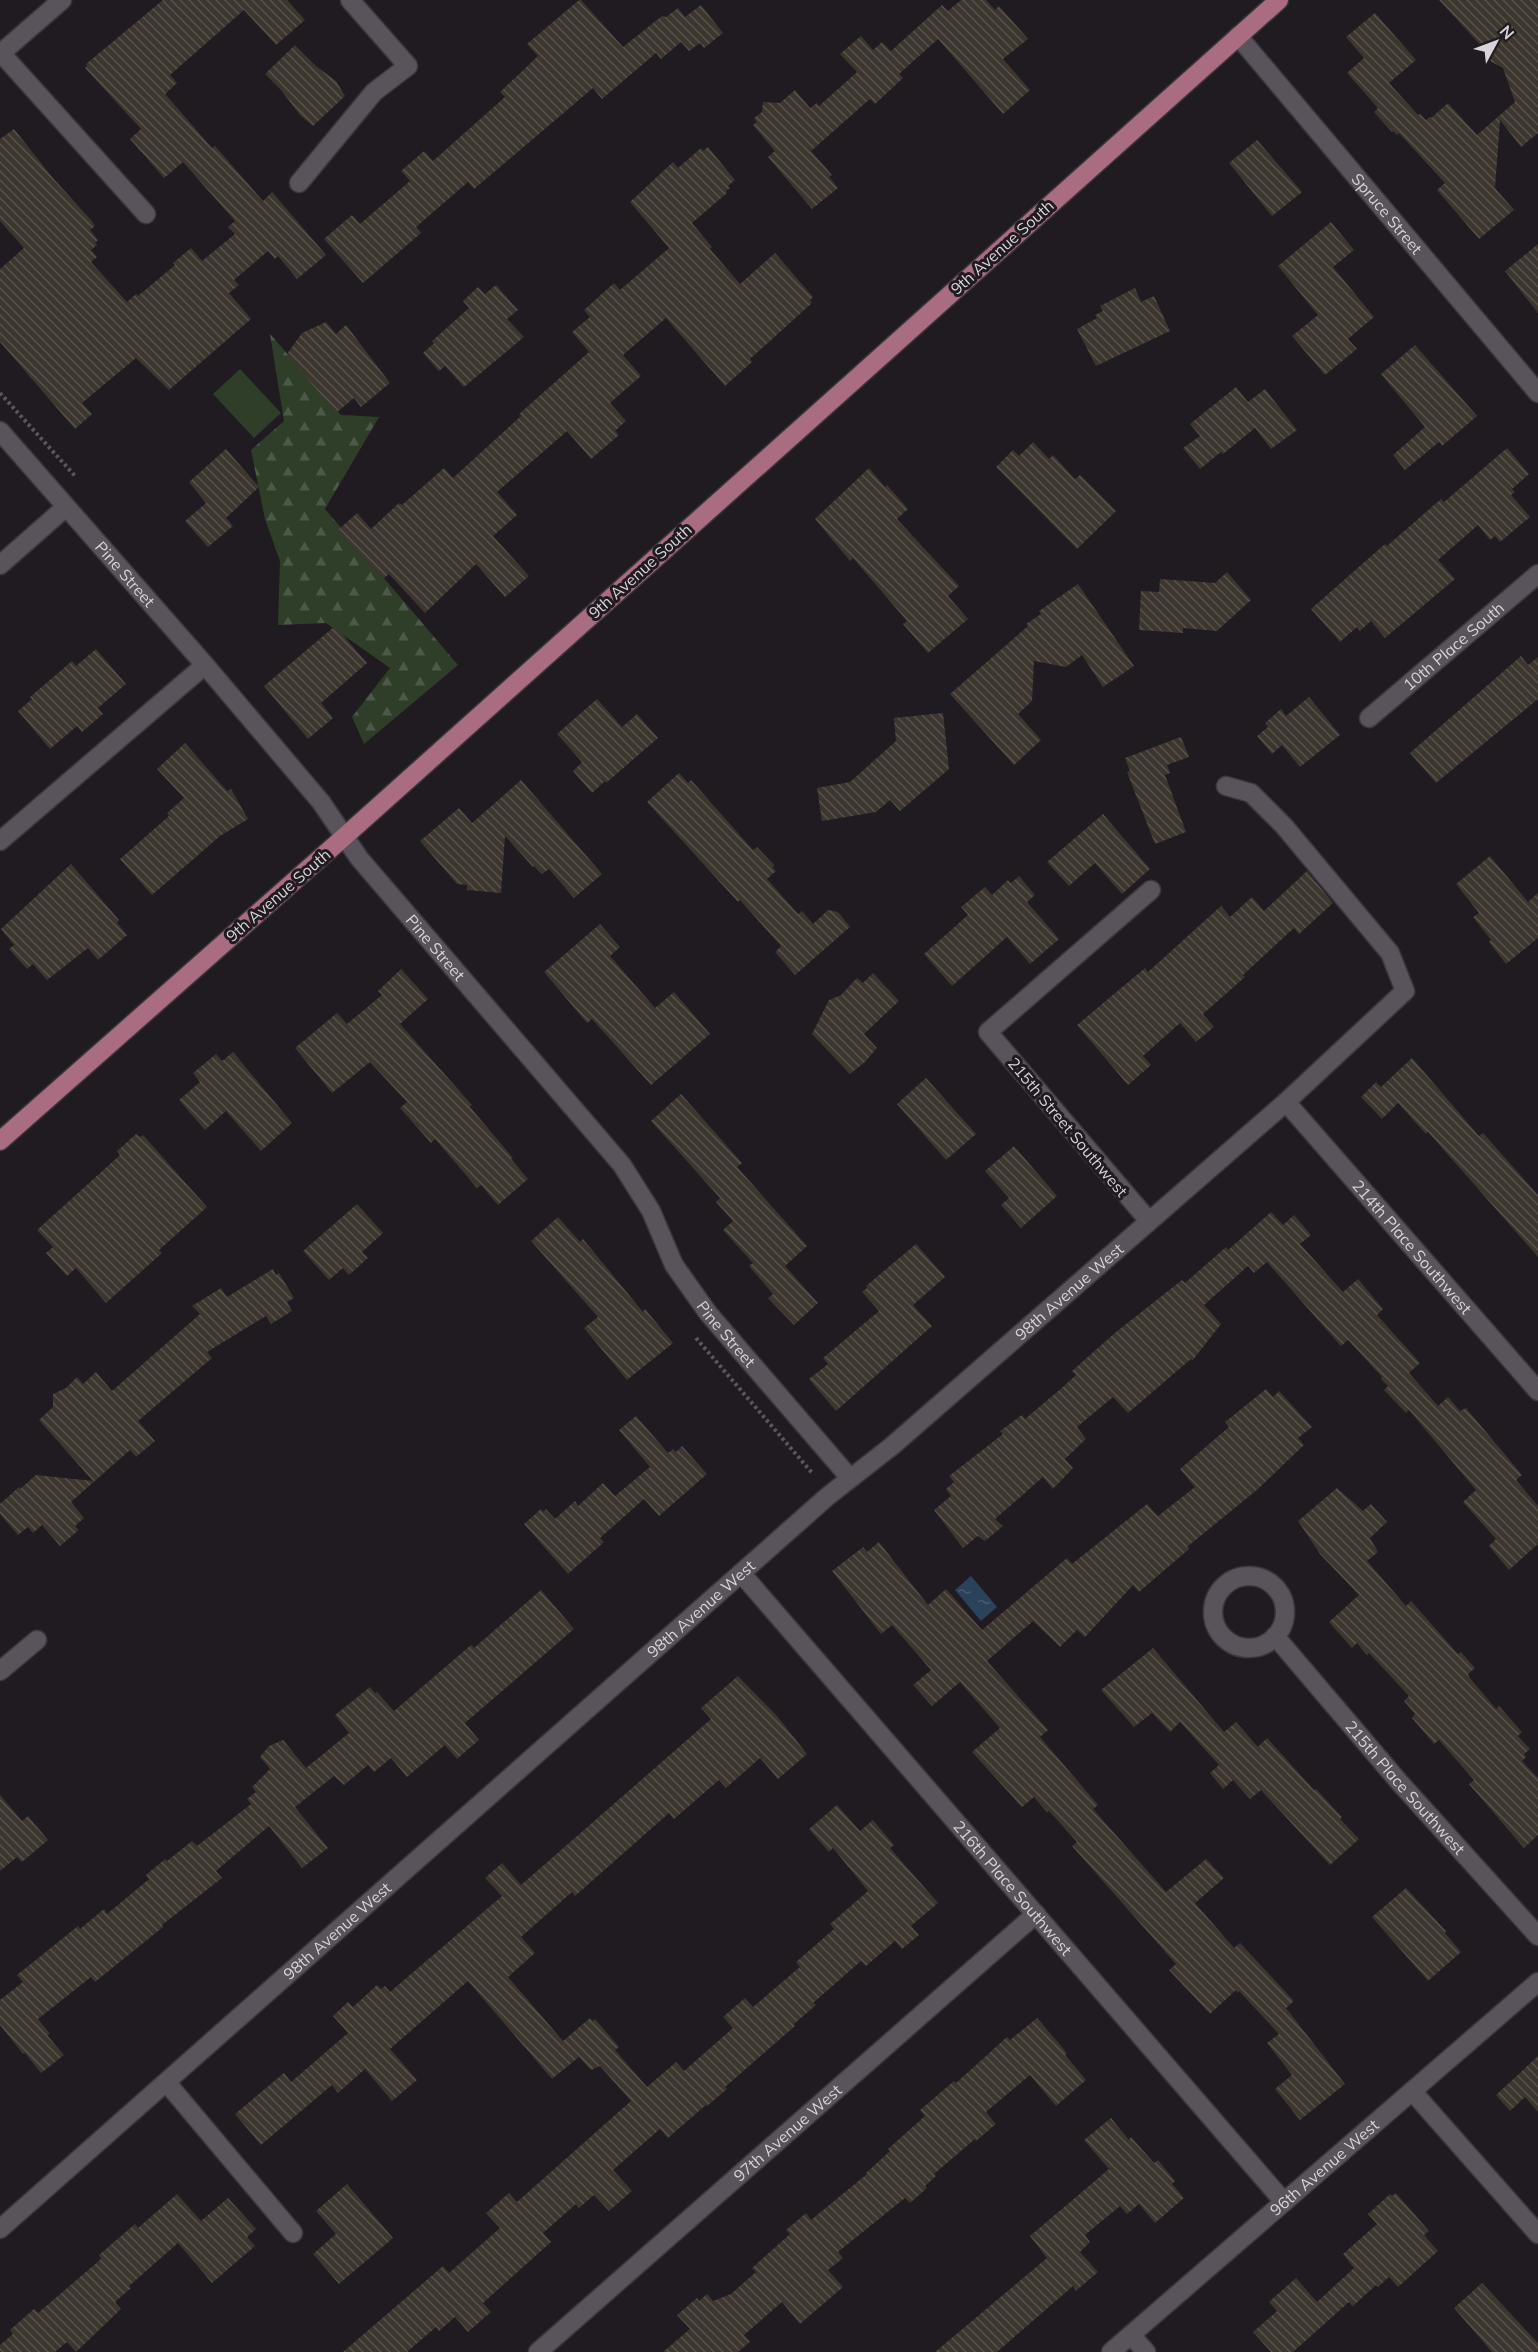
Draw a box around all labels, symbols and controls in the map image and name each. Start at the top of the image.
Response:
north arrow [1466,12,1526,72]
text: N [1496,21,1519,43]
street label: Spruce Street [1348,169,1427,258]
street label: 9th Avenue South [946,195,1058,299]
street label: 9th Avenue South [584,519,696,623]
street label: Pine Street [91,537,160,611]
street label: 10th Place South [1399,597,1508,695]
street label: 9th Avenue South [222,844,334,946]
street label: Pine Street [402,910,470,985]
street label: 215th Street Southwest [1004,1053,1132,1201]
street label: 214th Place Southwest [1348,1175,1476,1318]
street label: 98th Avenue West [1011,1238,1128,1344]
street label: Pine Street [692,1297,760,1371]
street label: 98th Avenue West [643,1555,759,1662]
street label: 215th Place Southwest [1341,1716,1470,1859]
street label: 216th Place Southwest [949,1816,1077,1960]
street label: 98th Avenue West [279,1877,395,1984]
street label: 97th Avenue West [729,2080,846,2186]
street label: 96th Avenue West [1266,2115,1383,2220]

